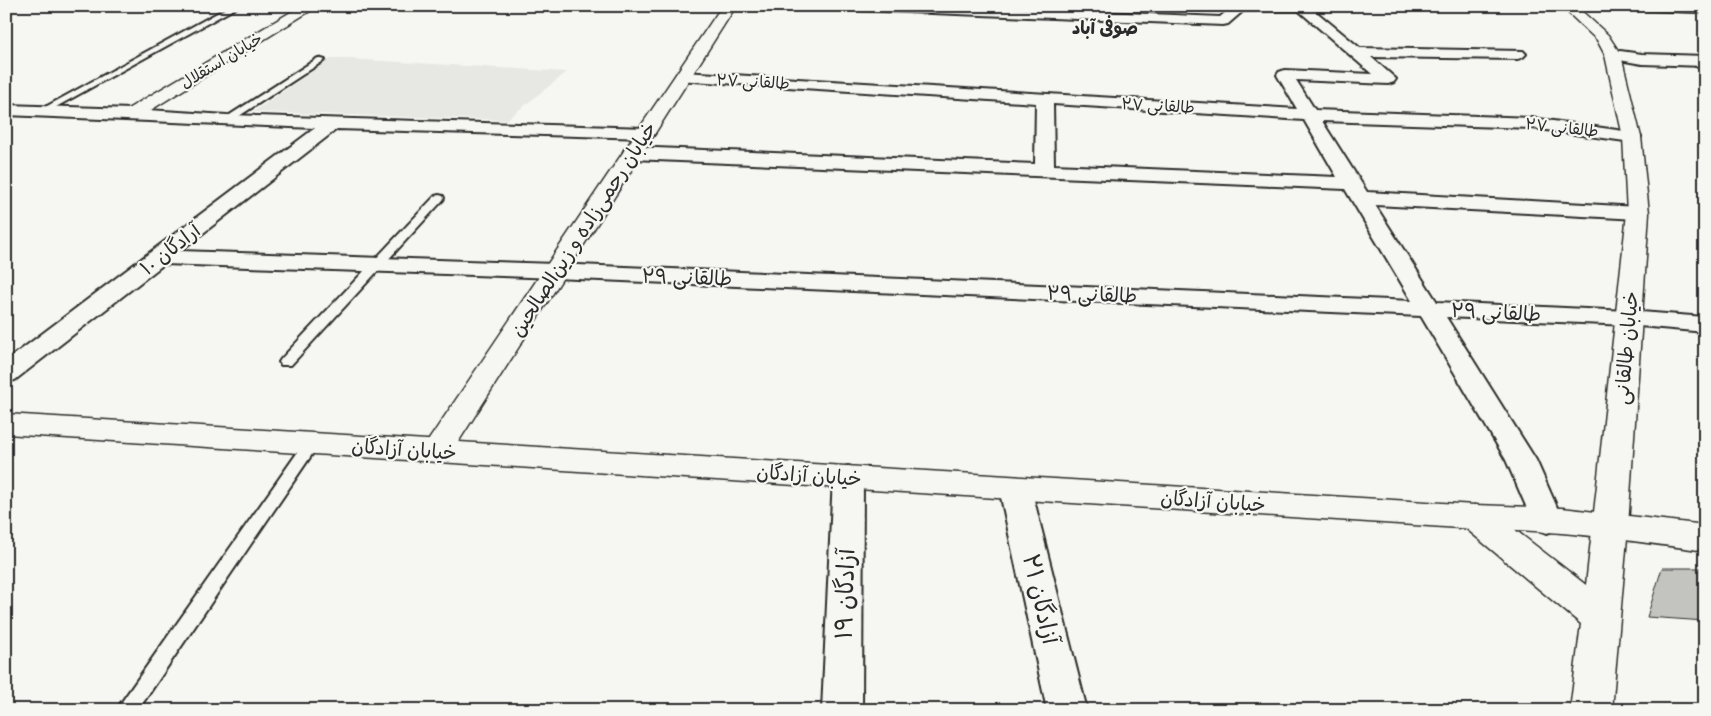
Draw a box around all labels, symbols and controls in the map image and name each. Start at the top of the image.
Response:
district label: صوفی آباد [1072,15,1138,39]
street label: خیابان استقلال [177,28,266,93]
street label: طالقانی ۲۷ [716,70,790,94]
street label: طالقانی ۲۷ [1121,94,1195,118]
street label: طالقانی ۲۷ [1524,114,1600,142]
street label: خیابان رحمی‌زاده و زین‌الصالحین [505,117,662,341]
street label: آرادگان ۱۰ [135,217,206,281]
street label: طالقانی ۲۹ [641,263,733,292]
street label: طالقانی ۲۹ [1046,280,1138,309]
street label: خیابان طالقانی [1609,290,1644,406]
street label: طالقانی ۲۹ [1450,298,1542,327]
street label: خیابان آزادگان [351,433,457,466]
street label: خیابان آزادگان [756,459,862,492]
street label: خیابان آزادگان [1160,485,1266,518]
street label: آزادگان ۱۹ [828,547,862,640]
street label: آزادگان ۲۱ [1016,551,1066,648]

